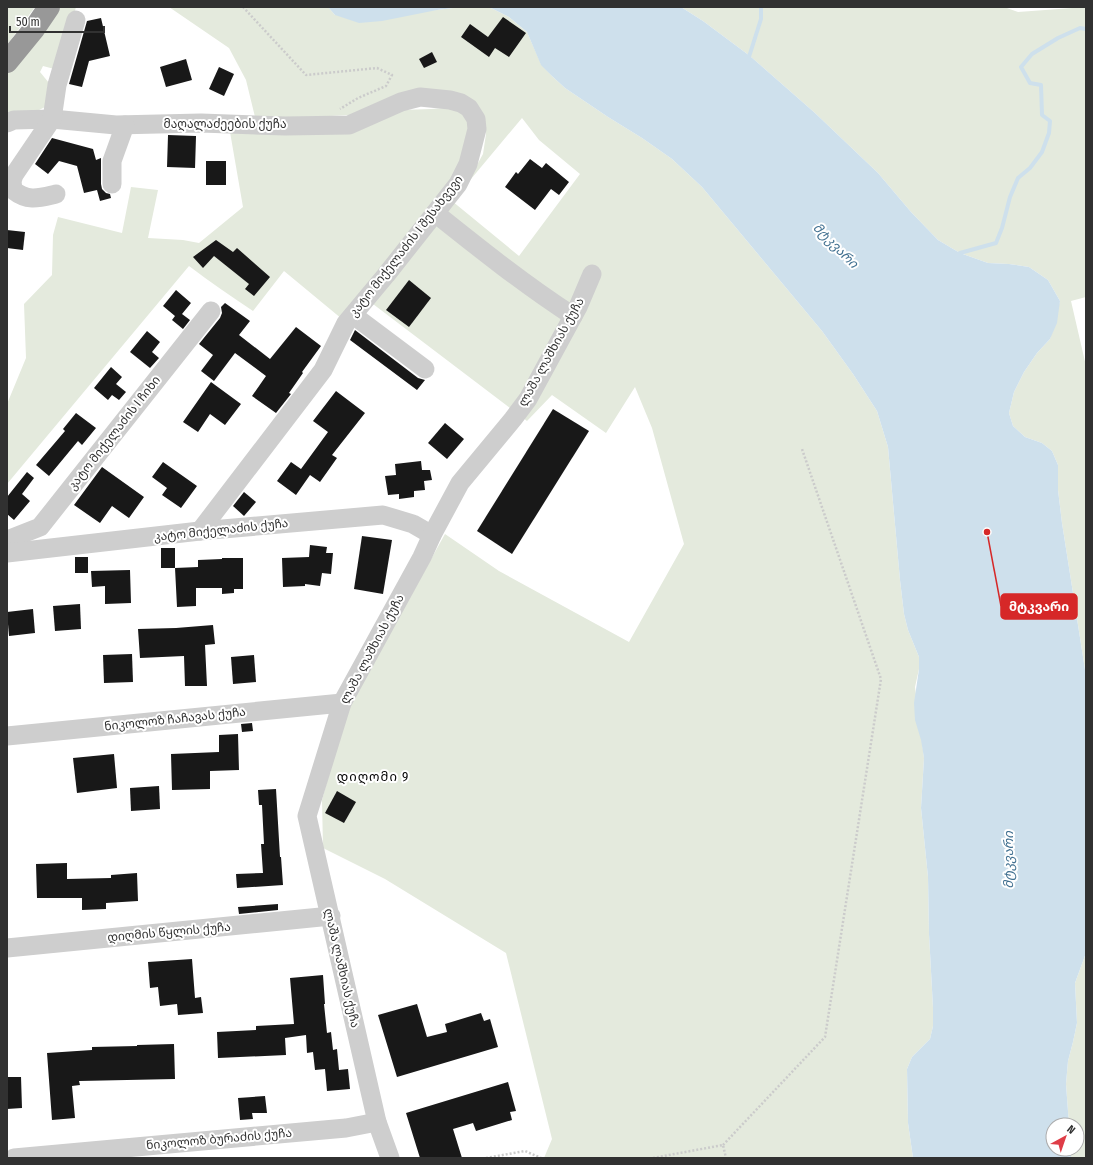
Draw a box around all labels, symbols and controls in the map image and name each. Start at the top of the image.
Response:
scale bar [10,8,104,34]
text: 50 m [16,15,40,29]
street label: მაღალაძეების ქუჩა [163,117,287,132]
street label: კატო მიქელაძის I შესახვევი [346,172,466,320]
water label: მტკვარი [809,220,862,272]
street label: ლაშა ლაშხიას ქუჩა [515,295,588,409]
street label: კატო მიქელაძის I ჩიხი [65,373,164,494]
street label: კატო მიქელაძის ქუჩა [153,516,289,545]
street label: ლაშა ლაშხიას ქუჩა [337,592,408,707]
callout: მტკვარი [1001,594,1077,619]
text: მტკვარი [1009,599,1069,614]
street label: ნიკოლოზ ჩაჩავას ქუჩა [104,705,246,734]
district label: დიღომი 9 [337,769,409,785]
water label: მტკვარი [1001,831,1017,889]
street label: ლაშა ლაშხიას ქუჩა [320,907,363,1029]
street label: დიღმის წყლის ქუჩა [107,920,231,945]
north arrow [1045,1117,1085,1157]
text: N [1064,1123,1078,1137]
street label: ნიკოლოზ ბურაძის ქუჩა [146,1126,293,1153]

